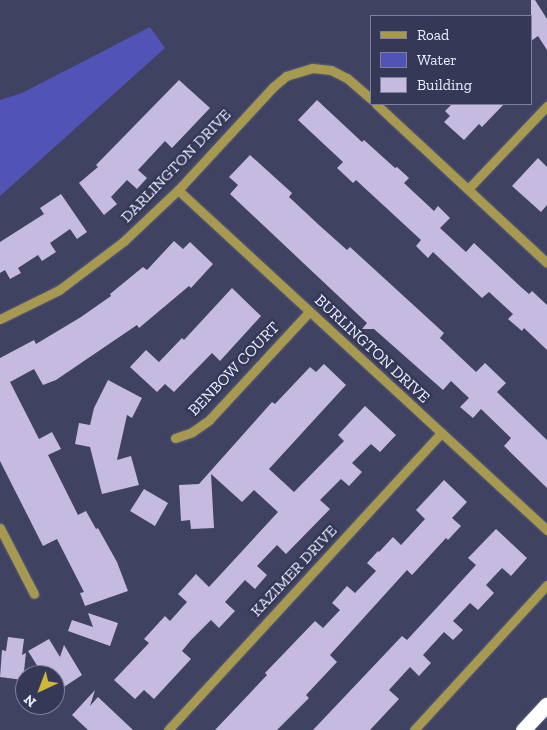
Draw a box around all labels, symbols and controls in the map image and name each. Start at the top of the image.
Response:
legend [370,15,532,105]
text: Road [417,26,449,44]
text: Water [417,51,457,69]
text: Building [417,76,472,94]
street label: DARLINGTON DRIVE [117,105,235,227]
street label: BURLINGTON DRIVE [311,291,433,407]
street label: BENBOW COURT [184,318,284,420]
street label: KAZIMER DRIVE [247,521,341,621]
north arrow [15,665,65,715]
text: N [20,691,40,710]

